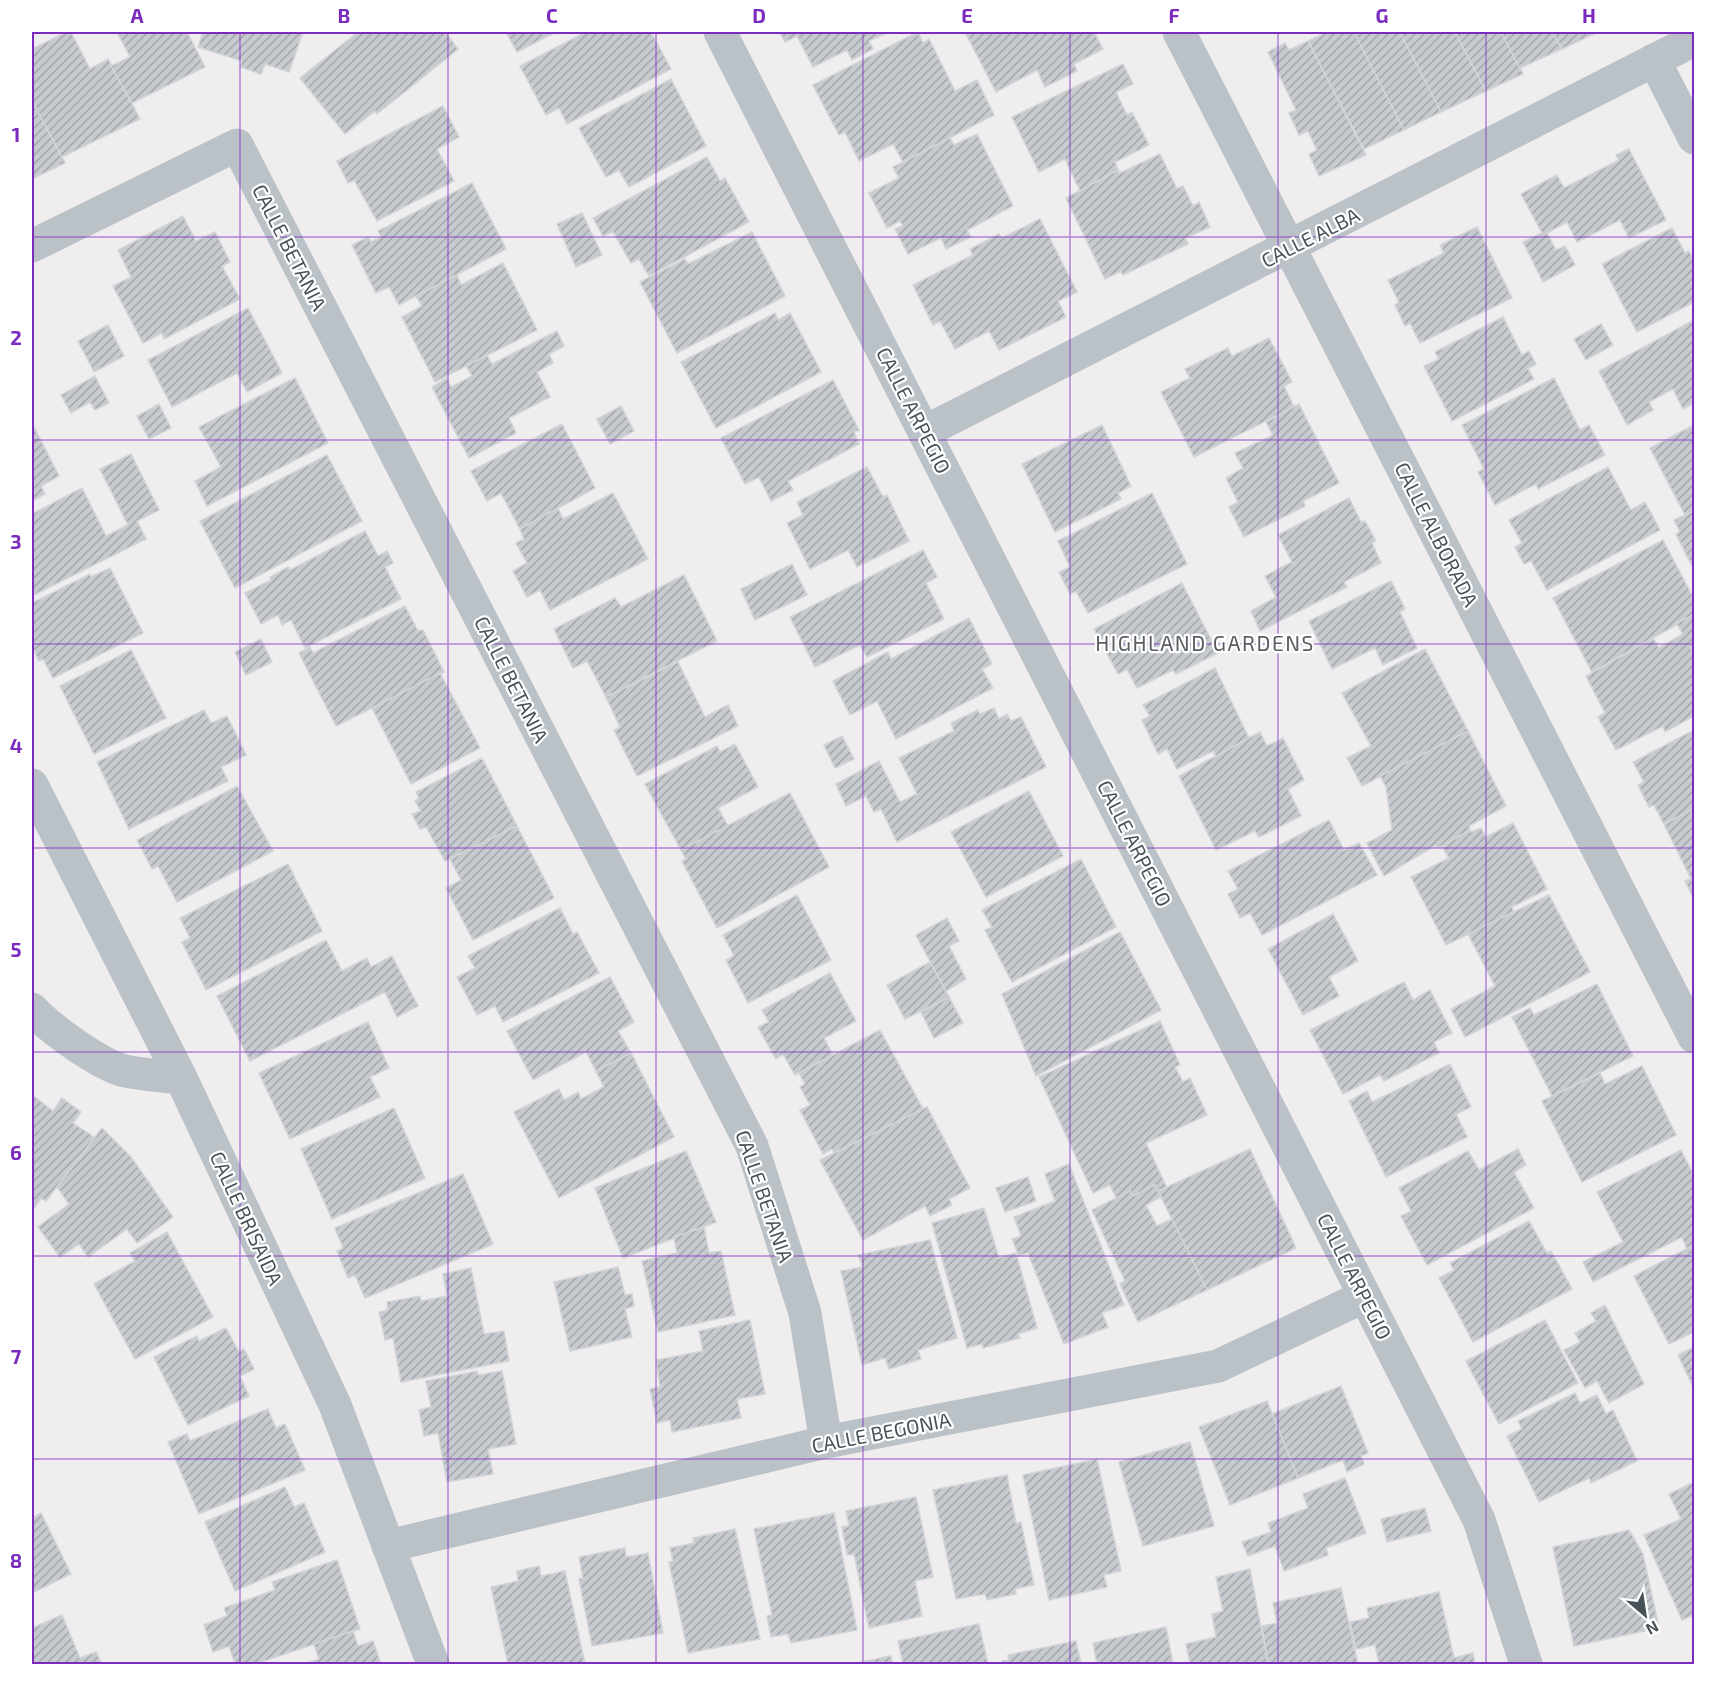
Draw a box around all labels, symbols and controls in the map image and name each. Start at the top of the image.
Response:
text: A [130,3,144,27]
text: B [338,3,350,27]
text: C [546,3,558,27]
text: D [752,3,766,27]
text: E [961,3,973,27]
text: F [1168,3,1180,27]
text: G [1376,3,1388,27]
text: H [1582,3,1596,27]
text: 1 [12,122,20,146]
street label: CALLE BETANIA [248,180,332,315]
street label: CALLE ALBA [1257,202,1364,272]
text: 2 [10,325,22,349]
street label: CALLE ARPEGIO [872,343,956,477]
street label: CALLE ALBORADA [1390,458,1484,611]
text: 3 [10,529,22,553]
street label: CALLE BETANIA [470,612,554,747]
district label: HIGHLAND GARDENS [1095,630,1315,655]
text: 4 [10,733,23,757]
street label: CALLE ARPEGIO [1093,776,1177,910]
text: 5 [10,937,22,961]
street label: CALLE BETANIA [731,1127,799,1266]
text: 6 [10,1140,22,1164]
street label: CALLE BRISAIDA [206,1147,289,1289]
street label: CALLE ARPEGIO [1313,1209,1397,1343]
text: 7 [11,1344,22,1368]
street label: CALLE BEGONIA [809,1407,953,1457]
text: 8 [10,1548,22,1572]
north arrow [1615,1585,1675,1645]
text: N [1643,1617,1662,1640]

